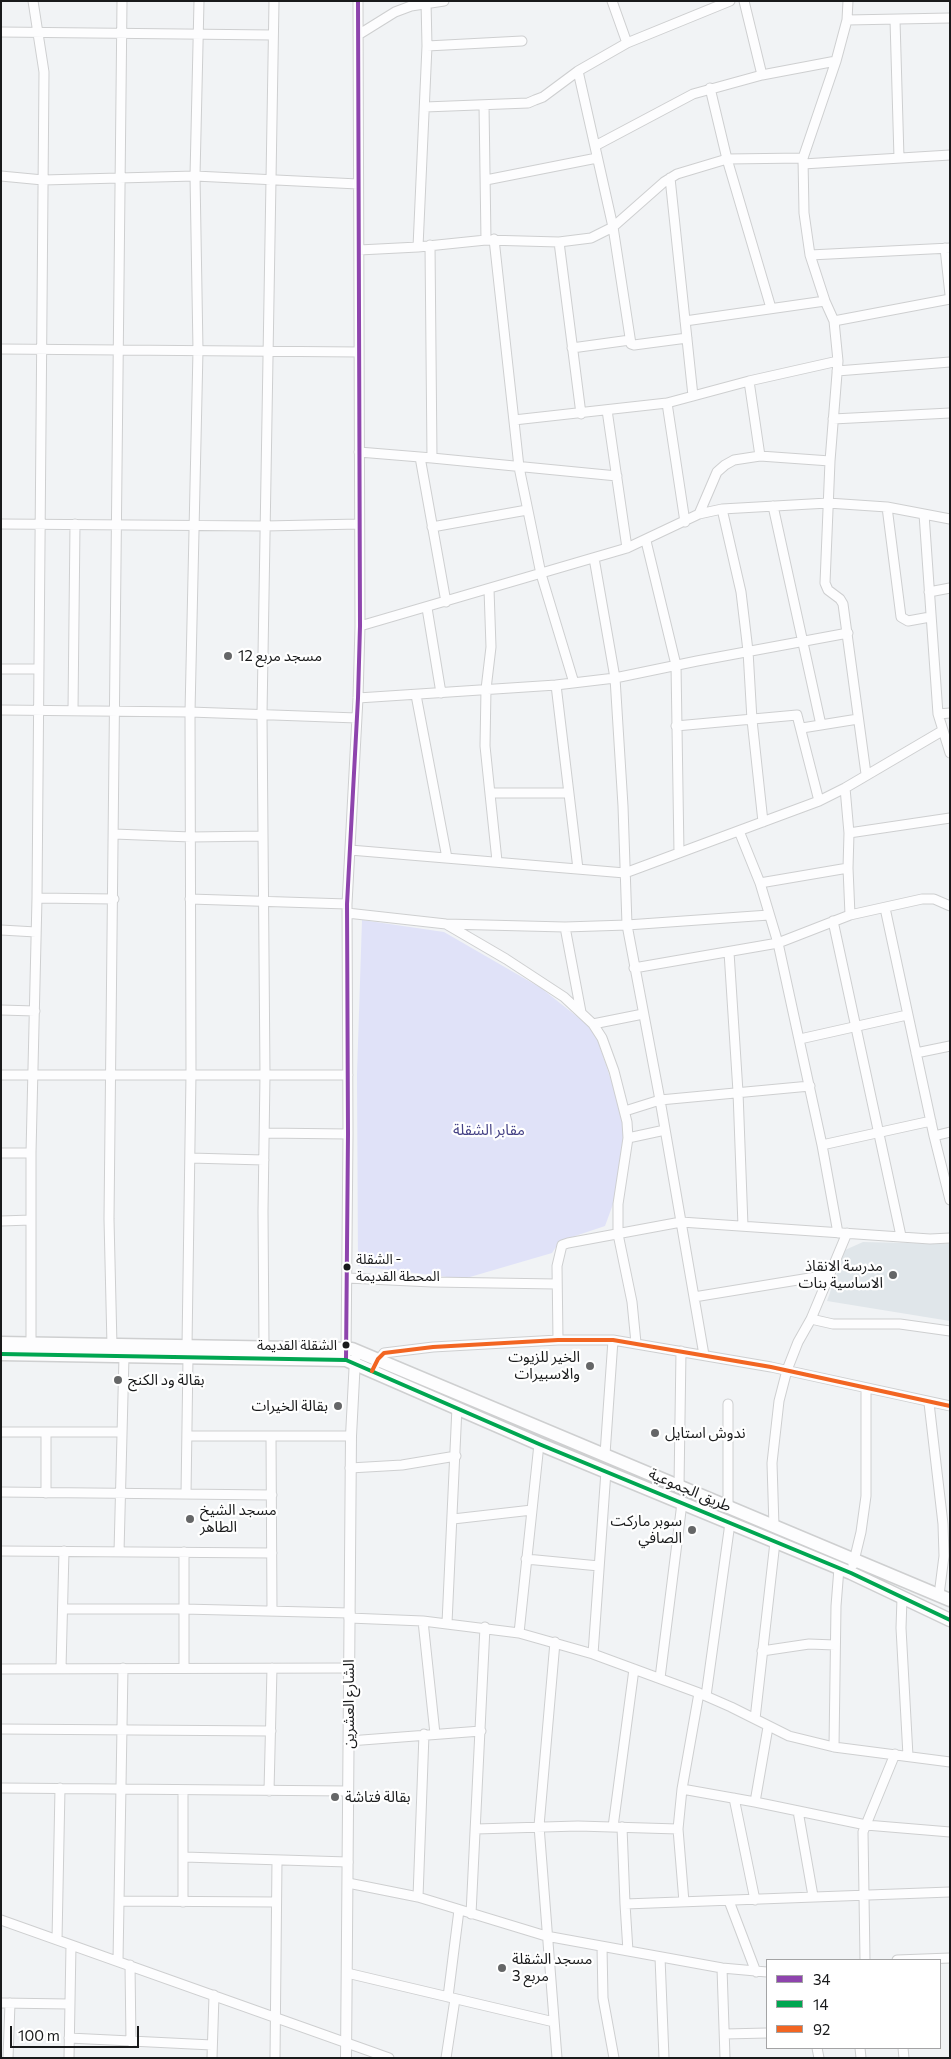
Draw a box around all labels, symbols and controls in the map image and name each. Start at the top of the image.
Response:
place label: مسجد مربع 12 [238,647,322,665]
marker: مسجد مربع 12 [222,650,234,662]
park label: مقابر الشقلة [453,1121,525,1139]
place label: الشقلة - المحطة القديمة [356,1251,440,1284]
place label: مدرسة الانقاذ الاساسية بنات [799,1257,883,1292]
marker: الشقلة - المحطة القديمة [342,1262,352,1272]
marker: مدرسة الانقاذ الاساسية بنات [887,1269,899,1281]
place label: الشقلة القديمة [257,1337,337,1353]
marker: الشقلة القديمة [341,1340,351,1350]
place label: الخير للزيوت والاسبيرات [508,1348,580,1383]
marker: الخير للزيوت والاسبيرات [584,1360,596,1372]
place label: بقالة ود الكنج [128,1371,205,1389]
marker: بقالة ود الكنج [112,1374,124,1386]
place label: بقالة الخيرات [251,1397,328,1415]
marker: بقالة الخيرات [332,1400,344,1412]
place label: ندوش استايل [665,1424,745,1442]
marker: ندوش استايل [649,1427,661,1439]
street label: طريق الجموعية [646,1464,734,1516]
place label: مسجد الشيخ الطاهر [200,1501,277,1536]
place label: سوبر ماركت الصافي [611,1512,682,1547]
marker: مسجد الشيخ الطاهر [184,1513,196,1525]
marker: سوبر ماركت الصافي [686,1524,698,1536]
street label: الشارع العشرين [340,1659,358,1749]
place label: بقالة فتاشة [345,1788,411,1806]
marker: بقالة فتاشة [329,1791,341,1803]
place label: مسجد الشقلة مربع 3 [512,1950,592,1985]
legend [766,1959,941,2049]
marker: مسجد الشقلة مربع 3 [496,1962,508,1974]
text: 34 [813,1970,831,1988]
text: 14 [813,1995,828,2013]
scale bar [12,2016,141,2048]
text: 92 [813,2020,830,2038]
text: 100 m [18,2026,60,2044]

